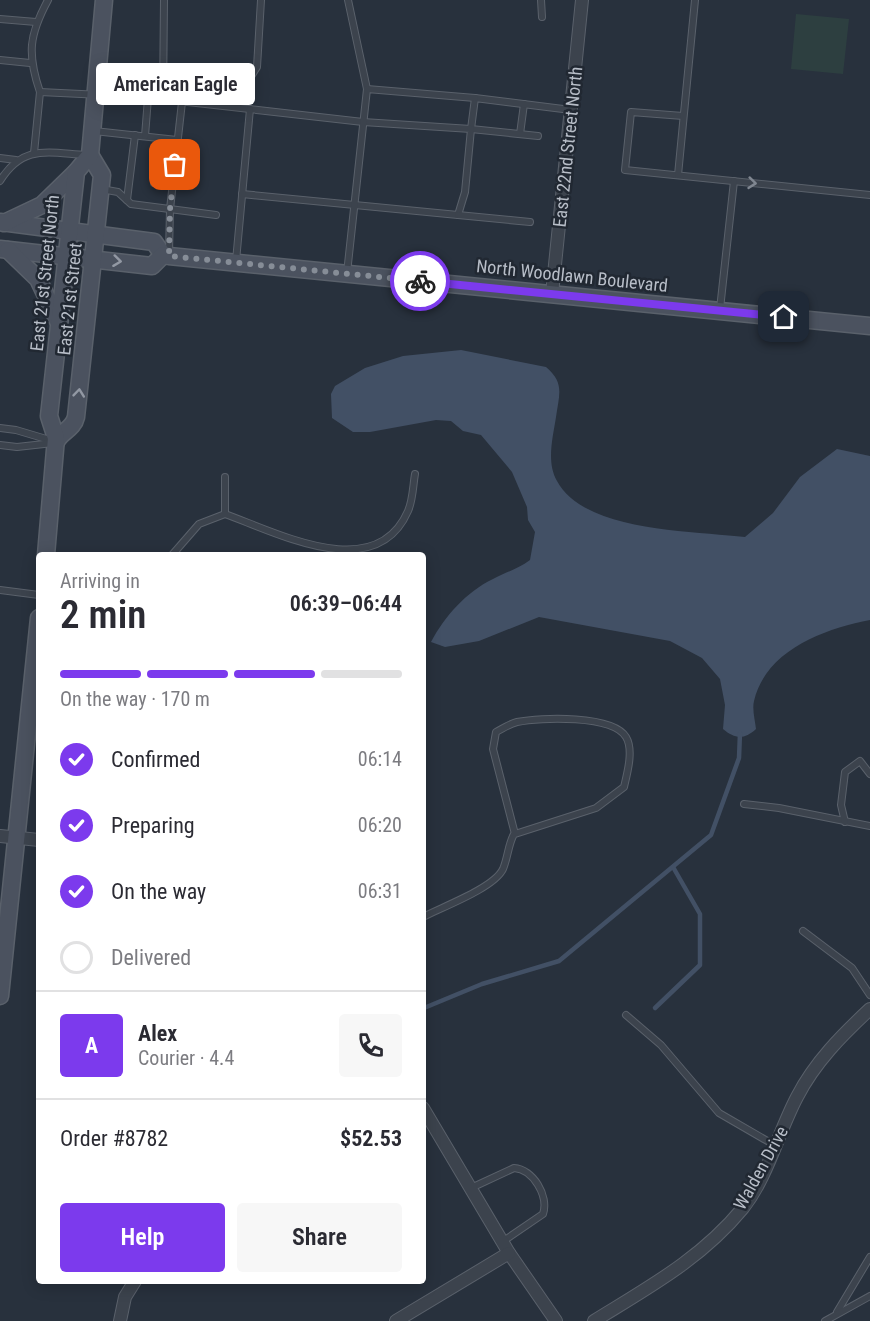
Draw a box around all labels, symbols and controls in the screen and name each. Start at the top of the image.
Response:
callout: American Eagle [96,63,255,105]
street label: East 22nd Street North [549,66,586,228]
text: American Eagle [113,72,238,96]
pin [149,139,200,190]
icon: bag [158,148,191,181]
one-way arrow [748,176,757,189]
street label: East 21st Street North [26,194,63,352]
street label: East 21st Street [53,242,86,356]
courier [390,251,450,311]
one-way arrow [112,254,122,267]
street label: North Woodlawn Boulevard [475,255,669,296]
icon: bike [404,265,437,298]
pin [758,291,809,342]
icon: home [767,300,800,333]
one-way arrow [72,388,85,397]
text: Arriving in [60,569,140,593]
text: 06:39–06:44 [290,591,402,616]
text: 2 min [60,592,146,638]
text: On the way · 170 m [60,687,210,711]
icon: check [60,743,93,776]
text: Confirmed [111,747,200,772]
text: 06:14 [358,747,402,771]
icon: check [60,809,93,842]
text: Preparing [111,813,195,838]
text: 06:20 [358,813,402,837]
icon: check [60,875,93,908]
text: On the way [111,879,206,904]
text: 06:31 [358,879,402,903]
text: Delivered [111,945,191,970]
button: phone [339,1014,402,1077]
text: Alex [138,1021,177,1046]
text: A [85,1033,98,1058]
text: Courier · 4.4 [138,1046,234,1070]
street label: Walden Drive [729,1122,792,1213]
text: Order #8782 [60,1126,168,1151]
text: $52.53 [340,1126,402,1151]
button: Help [60,1203,225,1272]
button: Share [237,1203,402,1272]

